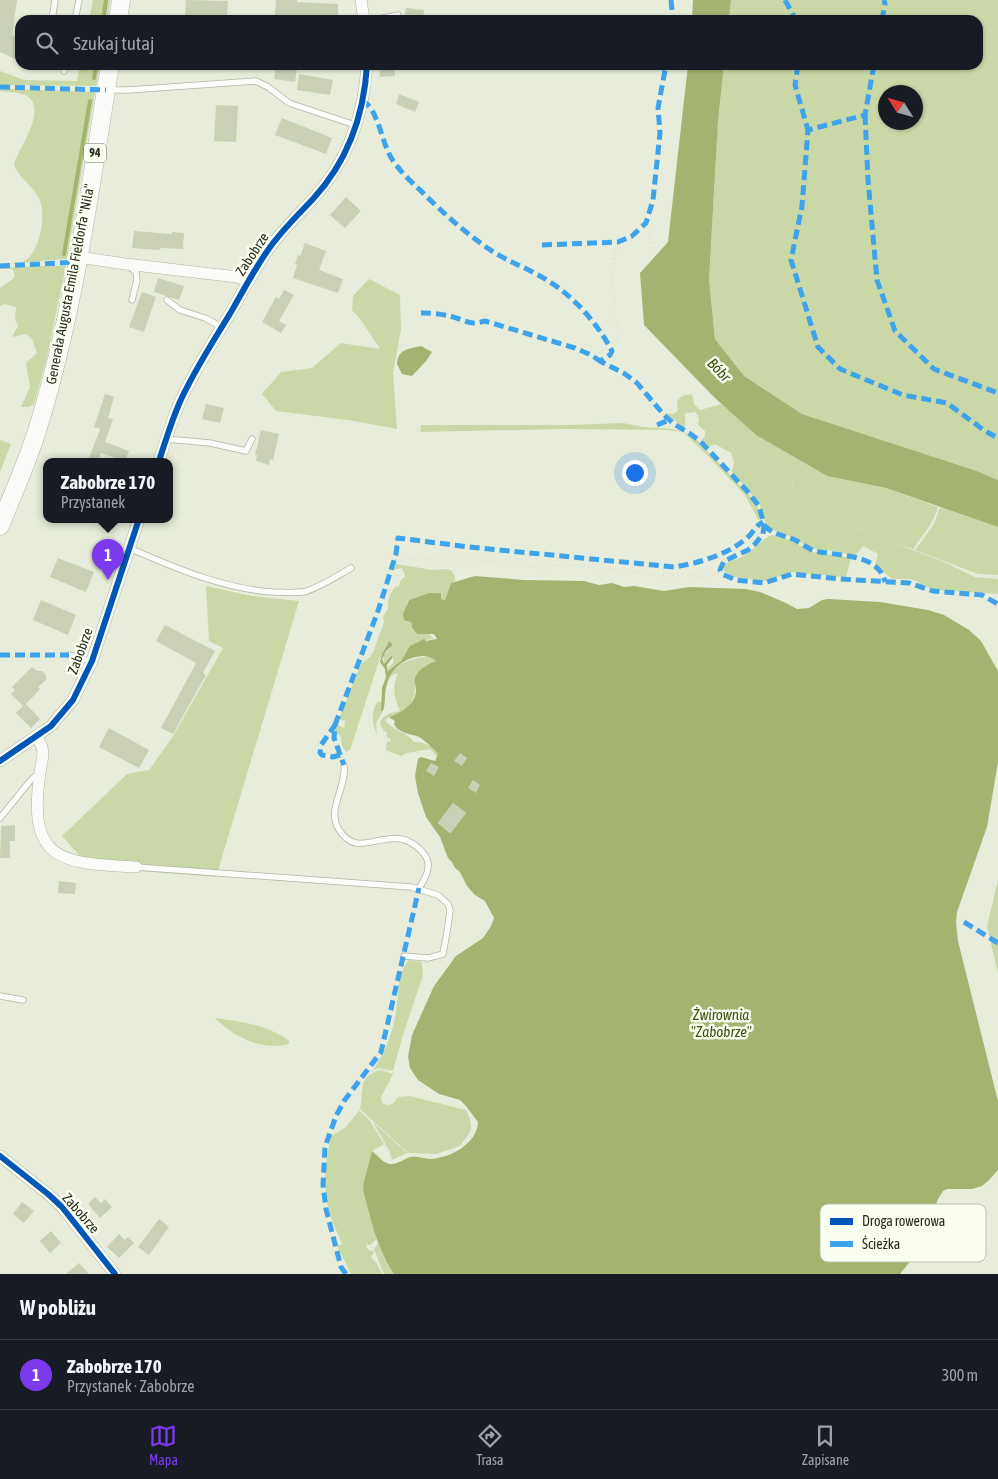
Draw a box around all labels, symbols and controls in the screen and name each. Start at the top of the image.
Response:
search box [15,15,983,70]
icon: search [33,29,61,57]
text: Szukaj tutaj [73,32,155,54]
north arrow [878,85,923,130]
road number: 94 [84,144,106,162]
street label: Generała Augusta Emila Fieldorfa "Nila" [43,182,97,386]
street label: Zabobrze [232,229,272,279]
water label: Bóbr [704,355,735,385]
popup [43,458,173,523]
your location [622,460,648,486]
text: Zabobrze 170 [61,471,155,493]
text: Przystanek [61,493,125,511]
pin: 1 [92,539,124,580]
street label: Zabobrze [64,626,96,676]
water label: Żwirownia "Zabobrze" [691,1006,753,1040]
street label: Zabobrze [59,1190,103,1236]
legend [820,1204,986,1262]
text: Droga rowerowa [862,1213,945,1229]
text: Ścieżka [862,1235,900,1252]
text: W pobliżu [20,1295,96,1319]
text: Zabobrze 170 [67,1355,162,1377]
text: 1 [32,1366,40,1384]
text: 300 m [942,1366,978,1384]
text: Przystanek · Zabobrze [67,1377,194,1395]
tab: Mapa [149,1422,178,1468]
tab: Trasa [476,1422,504,1468]
tab: Zapisane [802,1422,849,1468]

